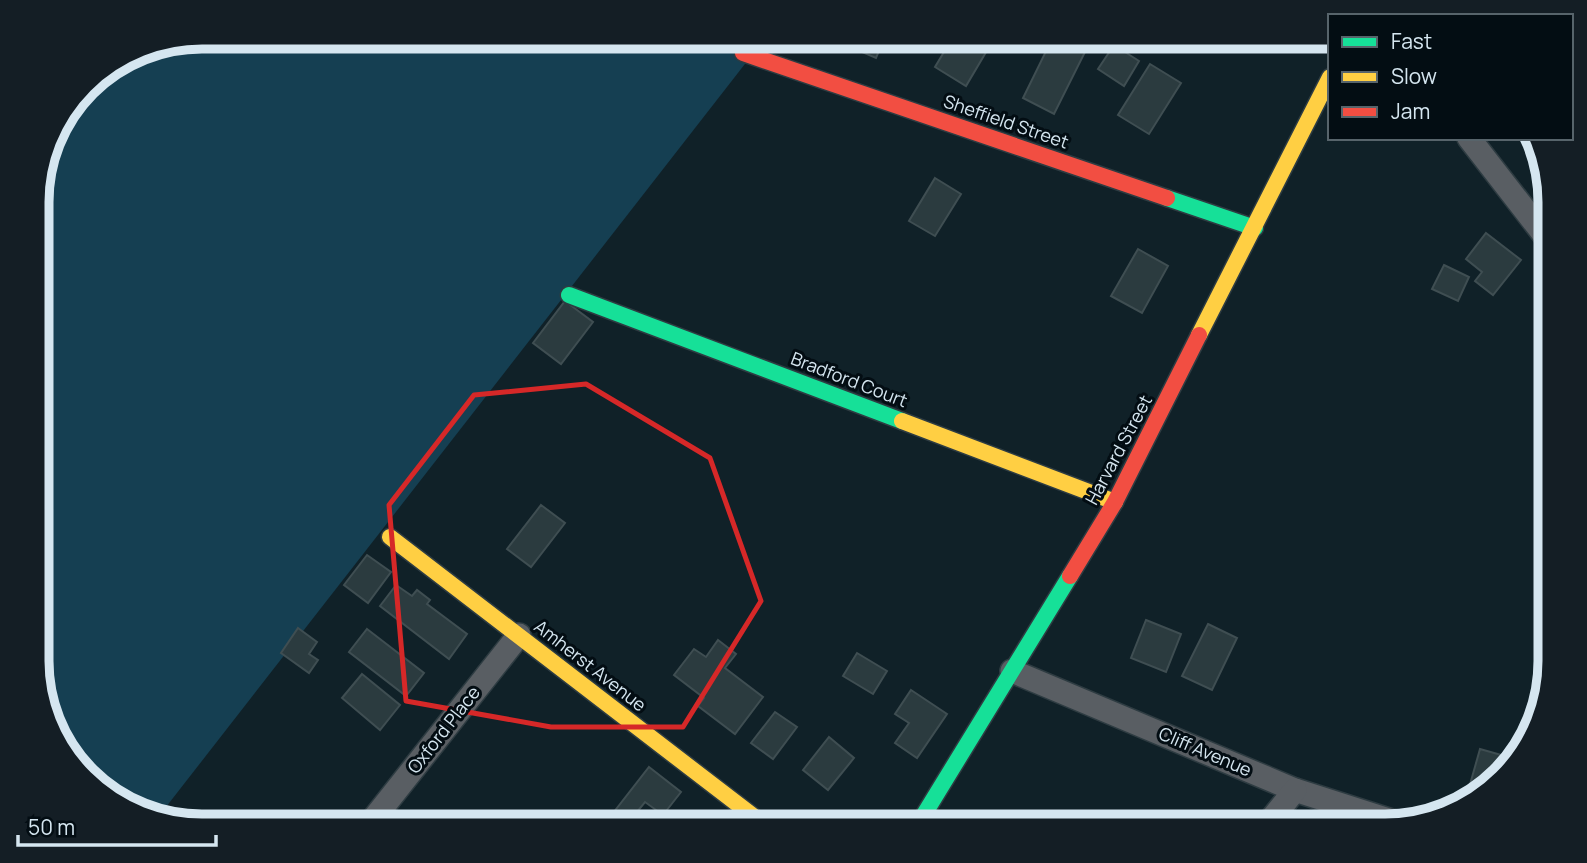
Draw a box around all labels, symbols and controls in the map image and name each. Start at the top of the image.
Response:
legend [1328,14,1573,140]
text: Fast [1391,27,1432,55]
text: Slow [1391,62,1437,90]
street label: Sheffield Street [941,88,1072,154]
text: Jam [1391,97,1430,125]
street label: Bradford Court [788,346,911,412]
street label: Harvard Street [1079,391,1157,509]
street label: Amherst Avenue [530,614,652,717]
street label: Oxford Place [402,681,485,778]
street label: Cliff Avenue [1155,721,1255,781]
scale bar [18,804,215,848]
text: 50 m [28,813,75,841]

